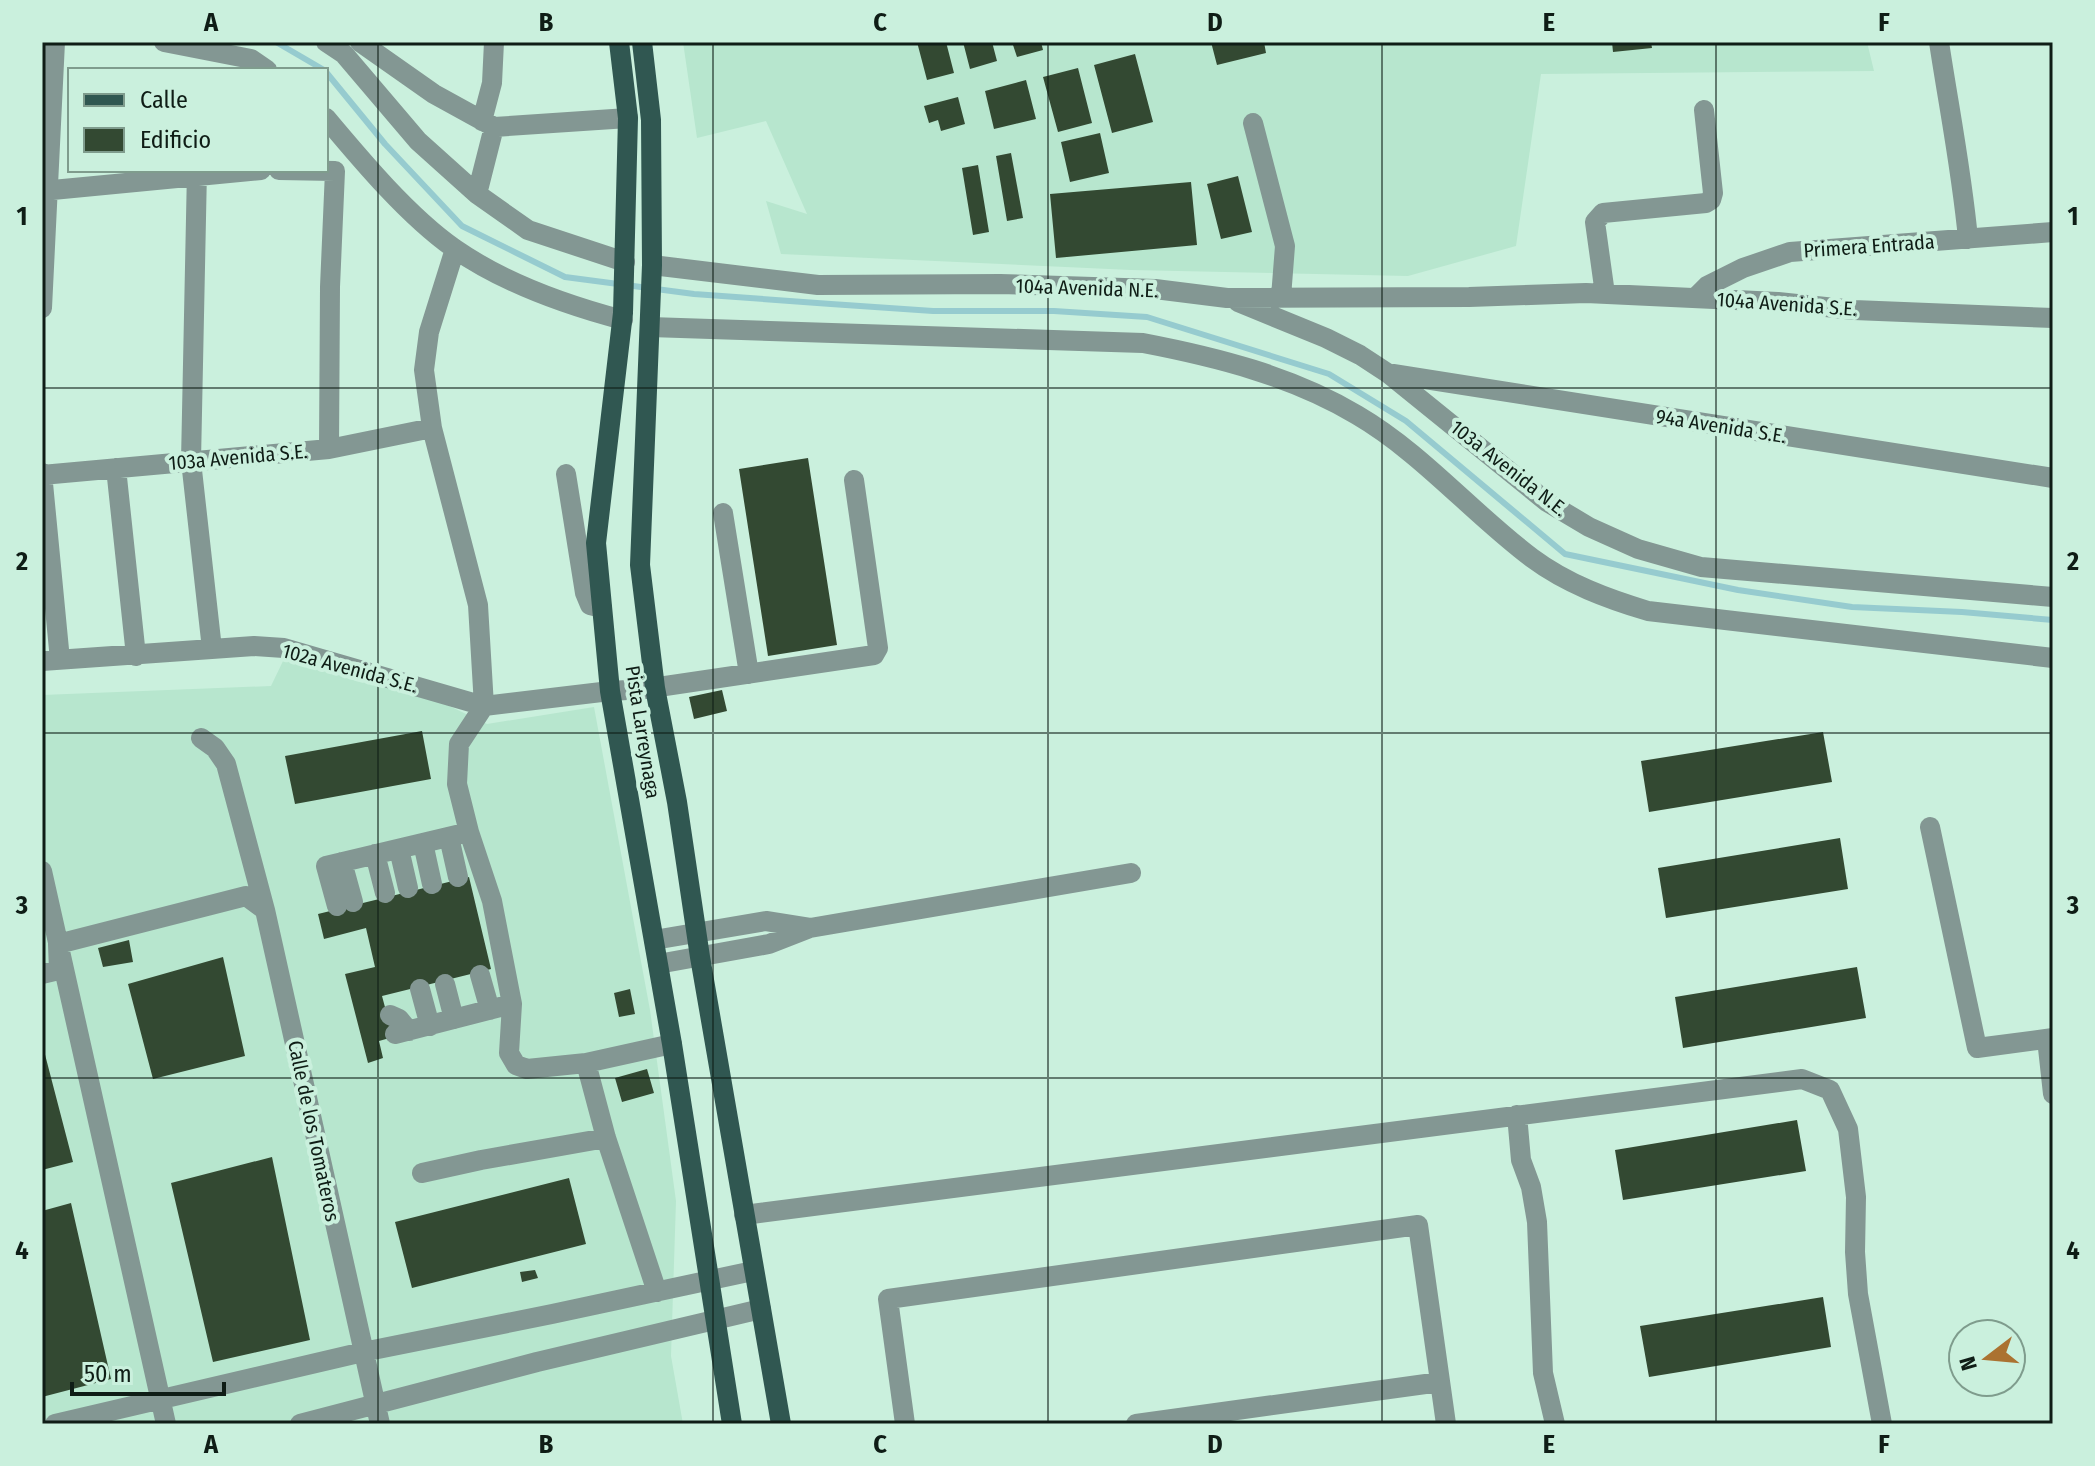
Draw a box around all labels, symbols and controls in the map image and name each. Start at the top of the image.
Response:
text: A [203,7,219,38]
text: B [539,7,554,38]
text: C [873,7,887,38]
text: D [1207,7,1223,38]
text: E [1543,7,1555,38]
text: F [1878,7,1890,38]
legend [68,68,328,172]
text: Calle [140,86,188,114]
text: Edificio [140,126,211,154]
text: 1 [17,201,28,232]
text: 1 [2068,201,2079,232]
street label: Primera Entrada [1803,229,1935,263]
street label: 104a Avenida N.E. [1015,274,1159,302]
street label: 104a Avenida S.E. [1716,287,1858,321]
street label: 94a Avenida S.E. [1654,404,1788,448]
street label: 103a Avenida N.E. [1446,415,1572,521]
street label: 103a Avenida S.E. [168,439,308,475]
text: 2 [15,546,28,577]
text: 2 [2066,546,2079,577]
street label: 102a Avenida S.E. [280,638,420,698]
street label: Pista Larreynaga [621,664,665,800]
text: 3 [15,890,28,921]
text: 3 [2066,890,2079,921]
street label: Calle de los Tomateros [283,1038,345,1224]
text: 4 [15,1235,29,1266]
text: 4 [2066,1235,2080,1266]
north arrow [1947,1318,2027,1398]
scale bar [72,1346,224,1396]
text: N [1953,1353,1983,1373]
text: 50 m [84,1360,132,1388]
text: A [203,1429,219,1460]
text: B [539,1429,554,1460]
text: C [873,1429,887,1460]
text: D [1207,1429,1223,1460]
text: E [1543,1429,1555,1460]
text: F [1878,1429,1890,1460]

